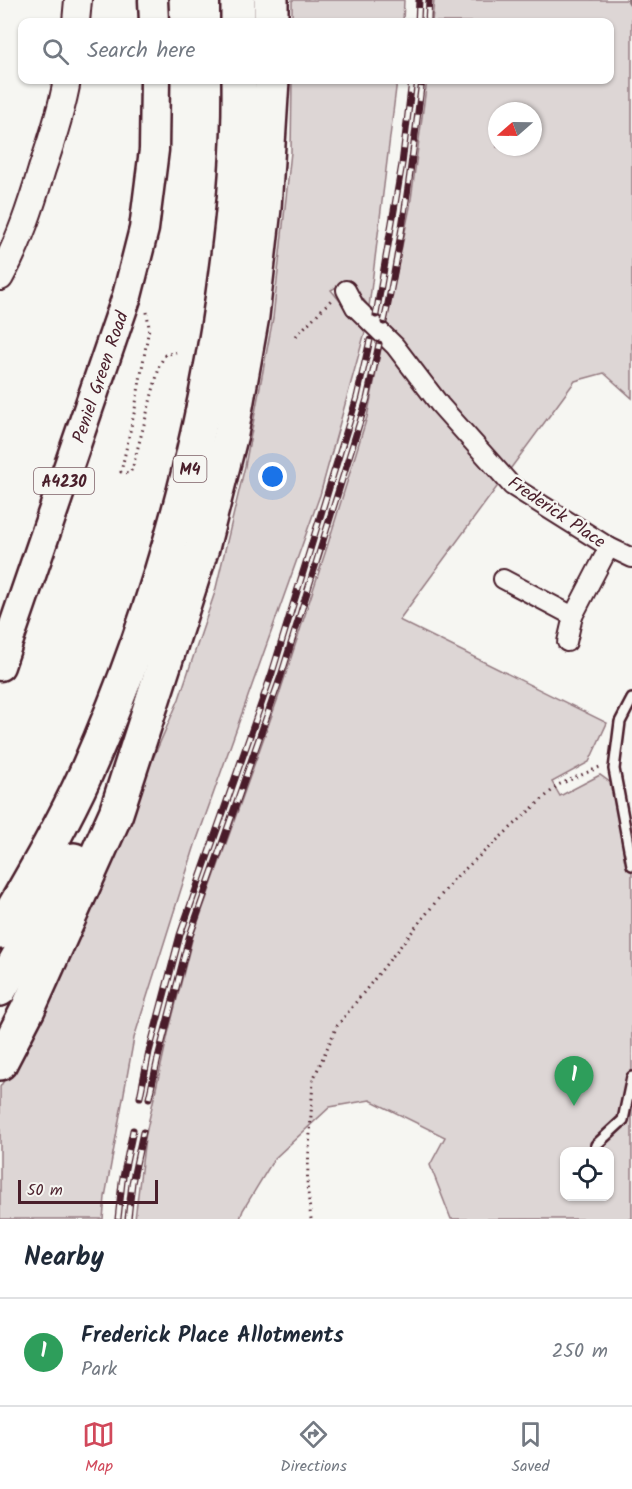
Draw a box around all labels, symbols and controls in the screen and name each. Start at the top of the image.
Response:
search box [18,18,614,84]
text: Search here [87,34,195,69]
icon: search [39,35,72,68]
north arrow [488,102,542,156]
street label: Peniel Green Road [65,307,138,447]
road number: M4 [174,456,207,482]
your location [258,462,287,491]
road number: A4230 [34,468,94,494]
street label: Frederick Place [501,470,611,557]
pin: 1 [554,1056,594,1106]
map controls [560,1147,614,1201]
button: locate [560,1147,614,1201]
scale bar [18,1177,158,1204]
text: 50 m [27,1178,63,1203]
text: Nearby [24,1237,104,1279]
text: Frederick Place Allotments [81,1319,344,1354]
text: 1 [40,1336,47,1368]
text: 250 m [552,1336,608,1368]
text: Park [81,1354,117,1386]
tab: Map [82,1418,115,1479]
tab: Directions [280,1418,347,1479]
tab: Saved [512,1418,550,1479]

